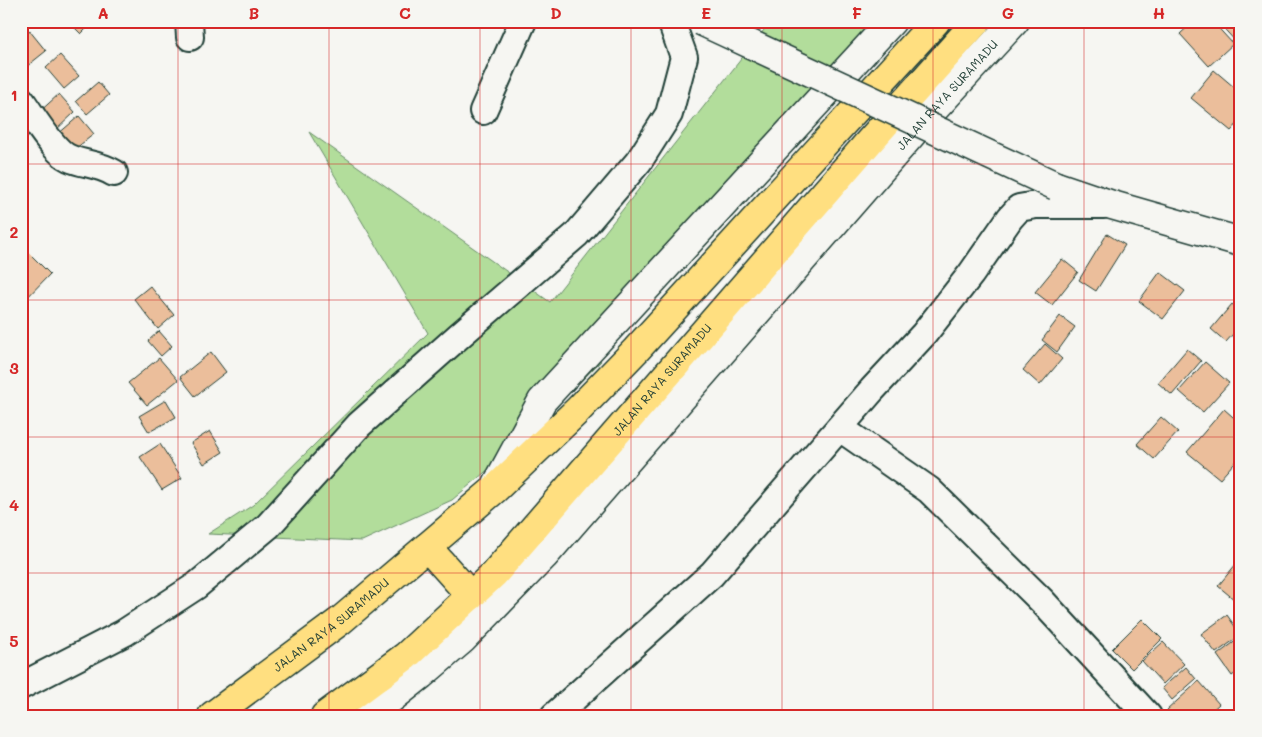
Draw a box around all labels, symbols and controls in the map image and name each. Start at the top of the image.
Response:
text: A [97,2,109,23]
text: B [249,2,259,23]
text: C [399,2,411,23]
text: D [550,2,562,23]
text: E [701,2,711,23]
text: F [852,2,862,23]
text: G [1002,2,1014,23]
text: H [1153,2,1165,23]
street label: JALAN RAYA SURAMADU [893,36,1001,153]
text: 1 [10,84,18,105]
text: 2 [10,221,19,242]
street label: JALAN RAYA SURAMADU [609,320,715,439]
text: 3 [9,357,19,378]
text: 4 [9,494,19,515]
street label: JALAN RAYA SURAMADU [270,574,392,675]
text: 5 [9,630,19,651]

